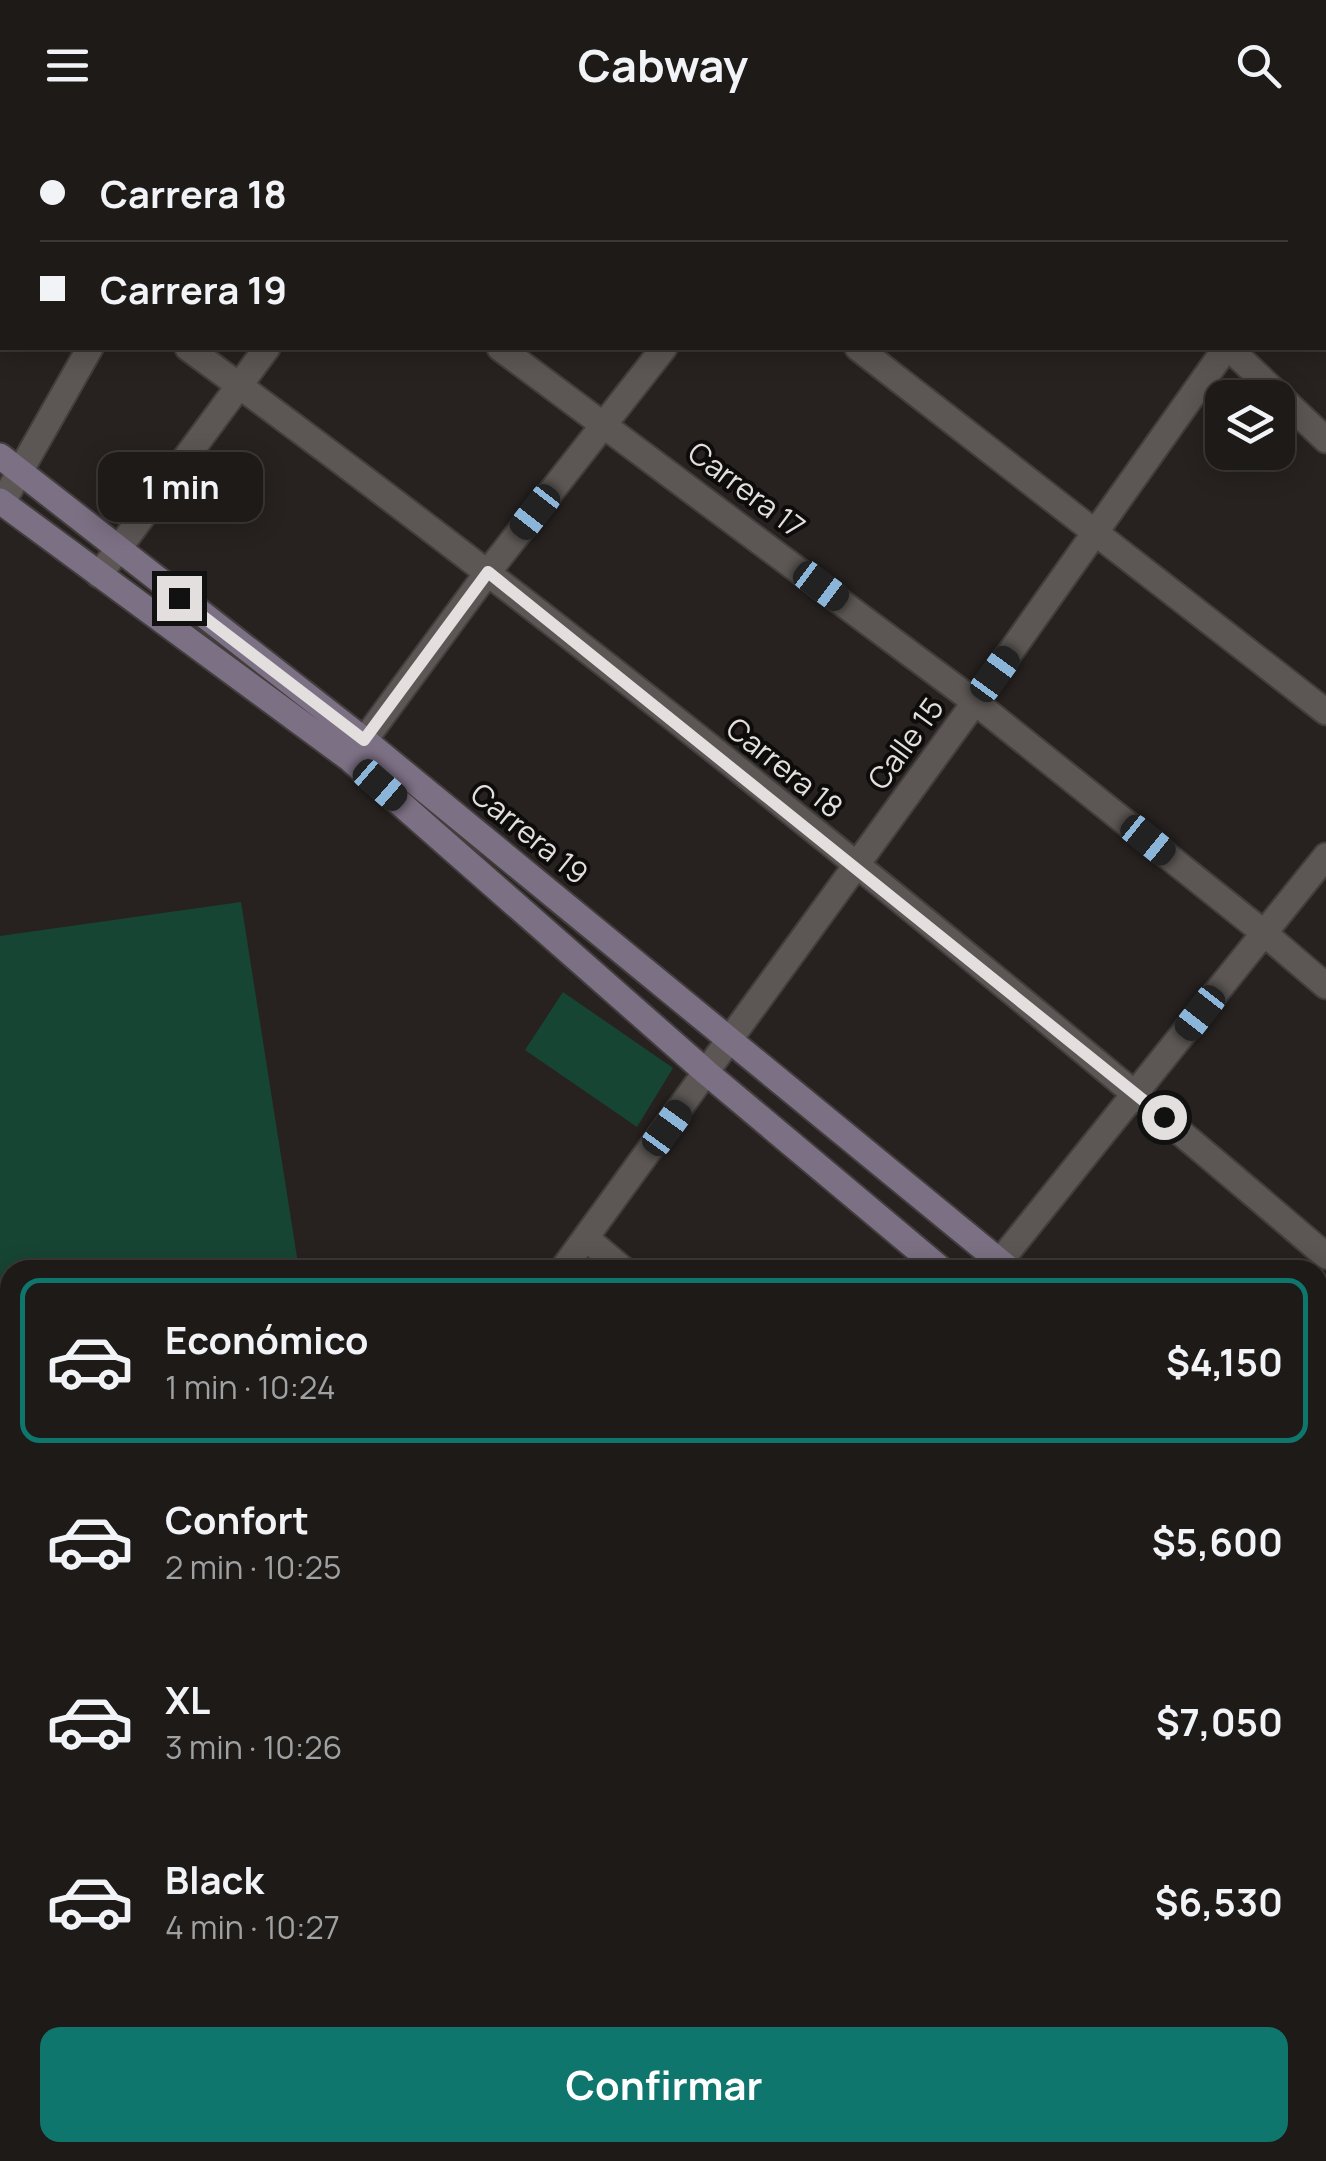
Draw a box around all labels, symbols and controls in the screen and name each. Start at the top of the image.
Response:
text: Cabway [578,34,748,96]
icon: menu [40,38,95,93]
icon: search [1231,38,1286,93]
text: Carrera 18 [100,167,287,219]
text: Carrera 19 [100,263,287,315]
map controls [1205,380,1295,470]
button: layers [1205,380,1295,470]
street label: Carrera 17 [680,432,814,546]
callout: 1 min [96,453,262,523]
text: 1 min [141,465,220,509]
car [505,479,565,545]
car [788,556,854,616]
route end [157,576,202,621]
car [965,641,1025,707]
street label: Calle 15 [858,689,952,797]
street label: Carrera 18 [718,707,852,827]
car [348,754,412,816]
street label: Carrera 19 [463,773,597,893]
car [1115,809,1181,871]
car [1170,980,1230,1046]
car [637,1095,697,1161]
route start [1142,1095,1187,1140]
text: Económico [165,1313,369,1365]
icon: car [45,1316,135,1406]
text: $4,150 [1166,1335,1283,1387]
text: 1 min · 10:24 [165,1365,336,1409]
text: Confort [165,1493,309,1545]
icon: car [45,1496,135,1586]
text: $5,600 [1152,1515,1283,1567]
text: 2 min · 10:25 [165,1545,342,1589]
text: XL [165,1673,210,1725]
icon: car [45,1676,135,1766]
text: $7,050 [1156,1695,1283,1747]
text: 3 min · 10:26 [165,1725,342,1769]
text: Black [165,1853,264,1905]
icon: car [45,1856,135,1946]
text: $6,530 [1155,1875,1283,1927]
text: 4 min · 10:27 [165,1905,340,1949]
button: Confirmar [40,2027,1288,2142]

